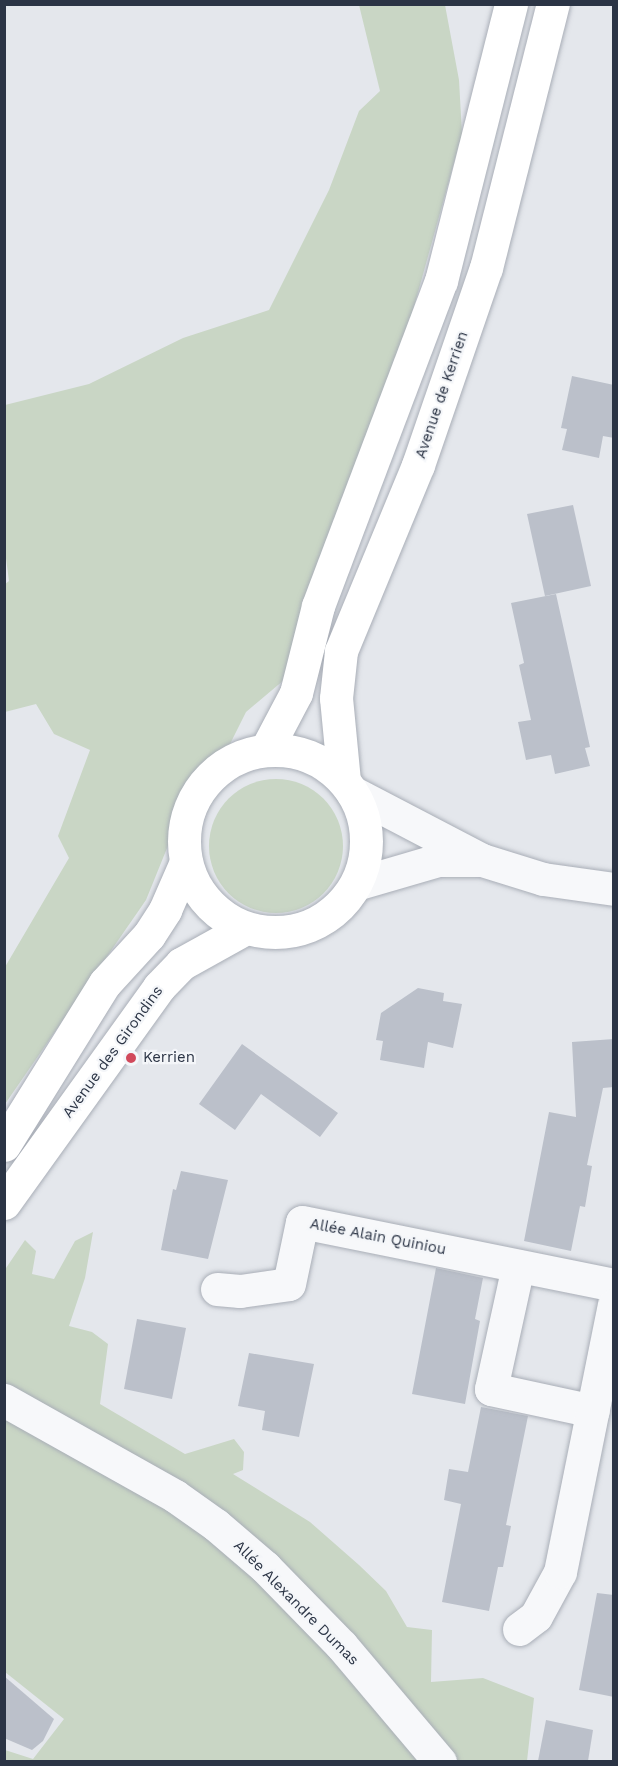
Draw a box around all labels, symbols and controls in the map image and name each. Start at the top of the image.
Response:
street label: Avenue de Kerrien [412,329,472,461]
street label: Avenue des Girondins [59,982,167,1122]
place label: Kerrien [143,1049,195,1067]
marker: Kerrien [124,1051,138,1065]
street label: Allée Alain Quiniou [308,1215,448,1259]
street label: Allée Alexandre Dumas [230,1537,362,1669]

